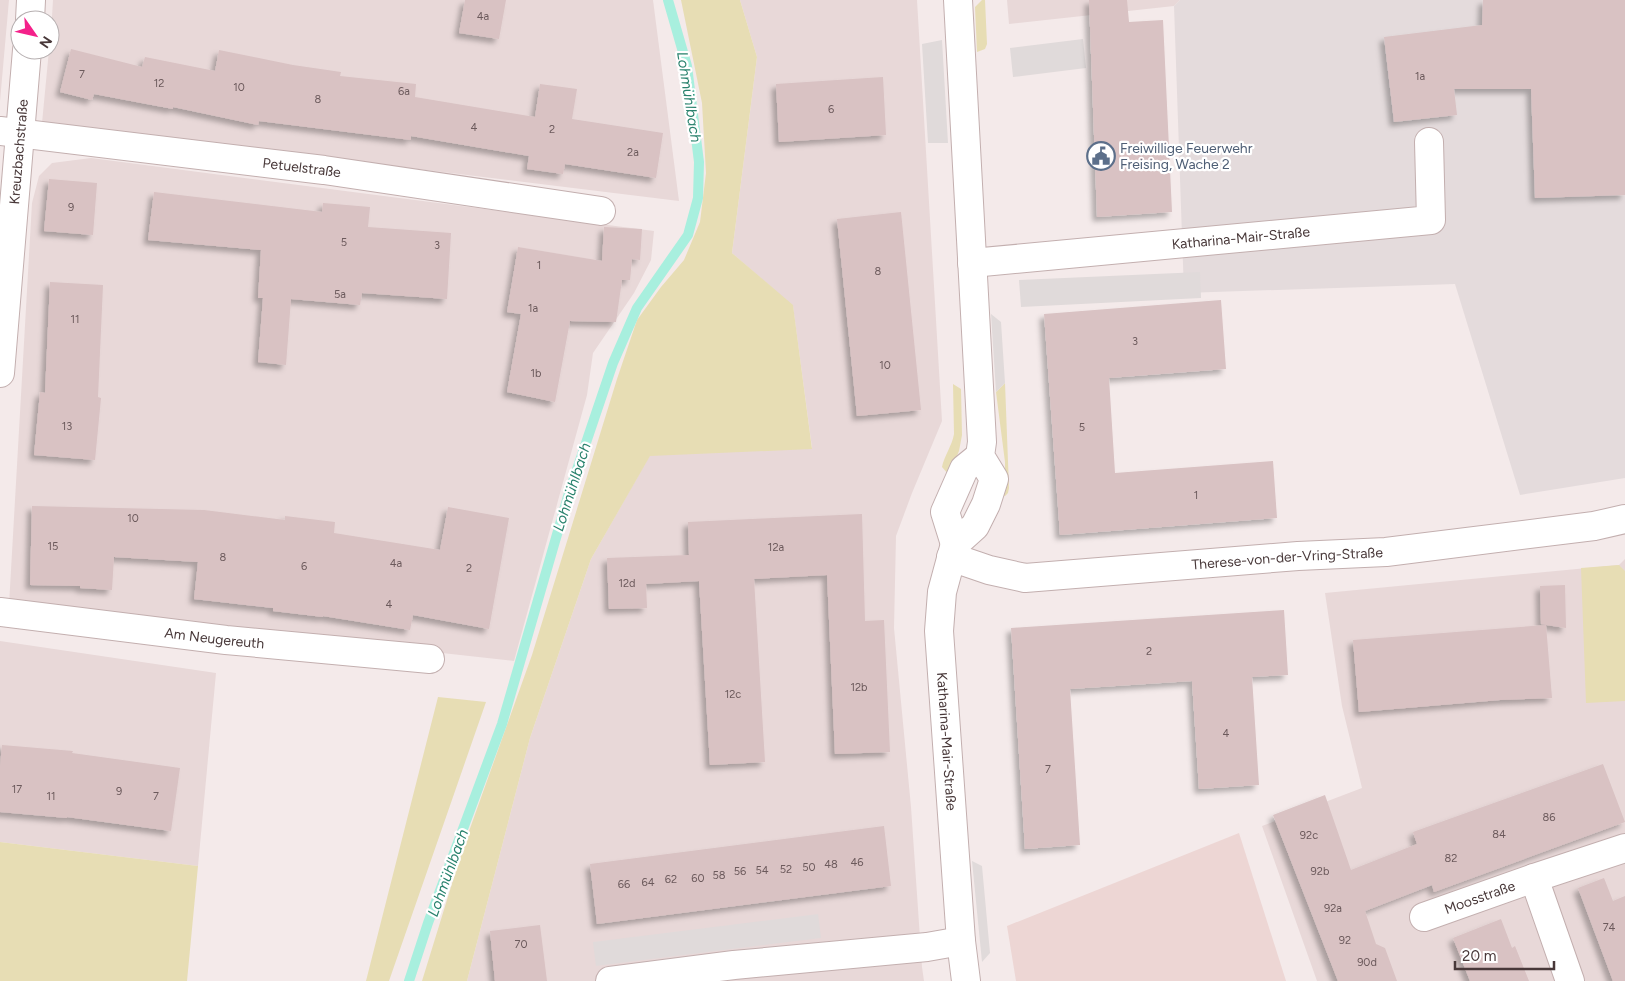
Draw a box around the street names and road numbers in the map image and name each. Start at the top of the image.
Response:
street label: Kreuzbachstraße [6,98,31,205]
street label: Petuelstraße [262,154,342,181]
street label: Katharina-Mair-Straße [1171,223,1311,253]
street label: Therese-von-der-Vring-Straße [1191,544,1384,573]
street label: Am Neugereuth [164,624,265,652]
street label: Katharina-Mair-Straße [933,672,960,812]
street label: Moosstraße [1442,877,1518,918]

